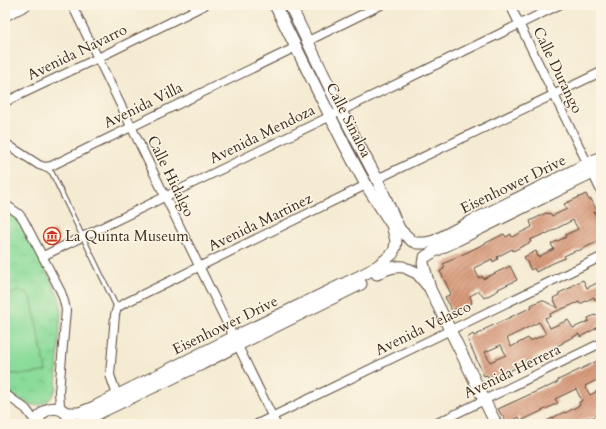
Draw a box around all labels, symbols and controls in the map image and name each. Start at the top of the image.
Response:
street label: Avenida Navarro [24,19,130,85]
street label: Calle Durango [528,23,588,117]
street label: Avenida Villa [100,77,186,133]
street label: Calle Sinaloa [322,79,377,161]
street label: Avenida Mendoza [206,100,319,168]
street label: Calle Hidalgo [143,132,199,220]
street label: Eisenhower Drive [457,150,569,218]
street label: Avenida Martinez [205,188,316,256]
museum icon: La Quinta Museum [42,226,62,246]
place label: La Quinta Museum [65,226,189,246]
street label: Eisenhower Drive [169,291,281,359]
street label: Avenida Velasco [372,296,474,360]
street label: Avenida Herrera [460,339,564,403]

